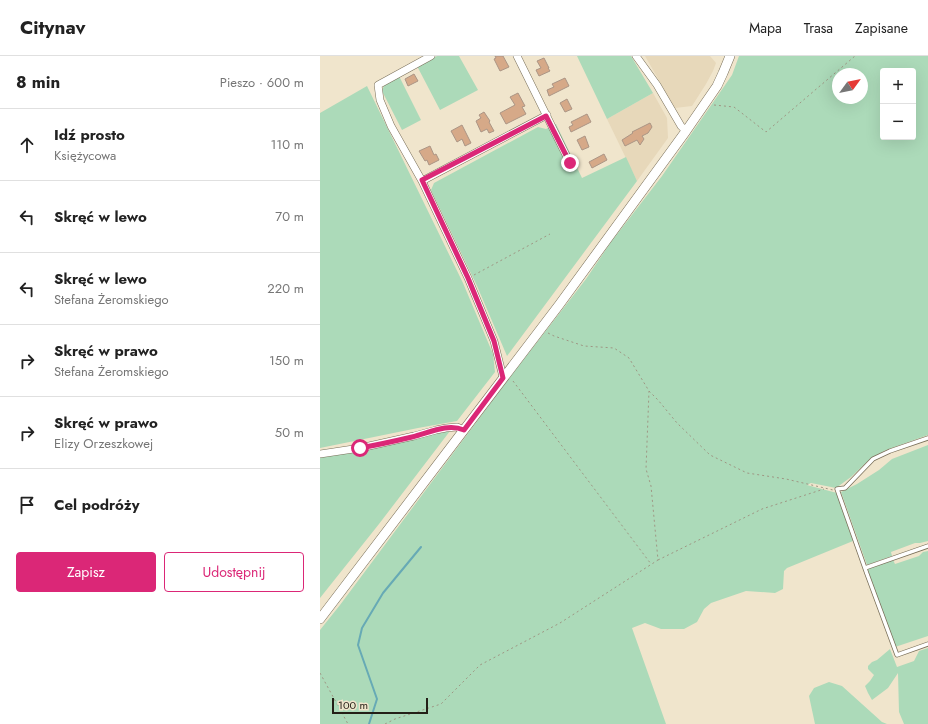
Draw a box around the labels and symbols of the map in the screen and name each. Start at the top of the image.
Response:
north arrow [832,68,868,104]
route end [561,154,579,172]
route start [351,439,369,457]
scale bar [332,696,428,715]

